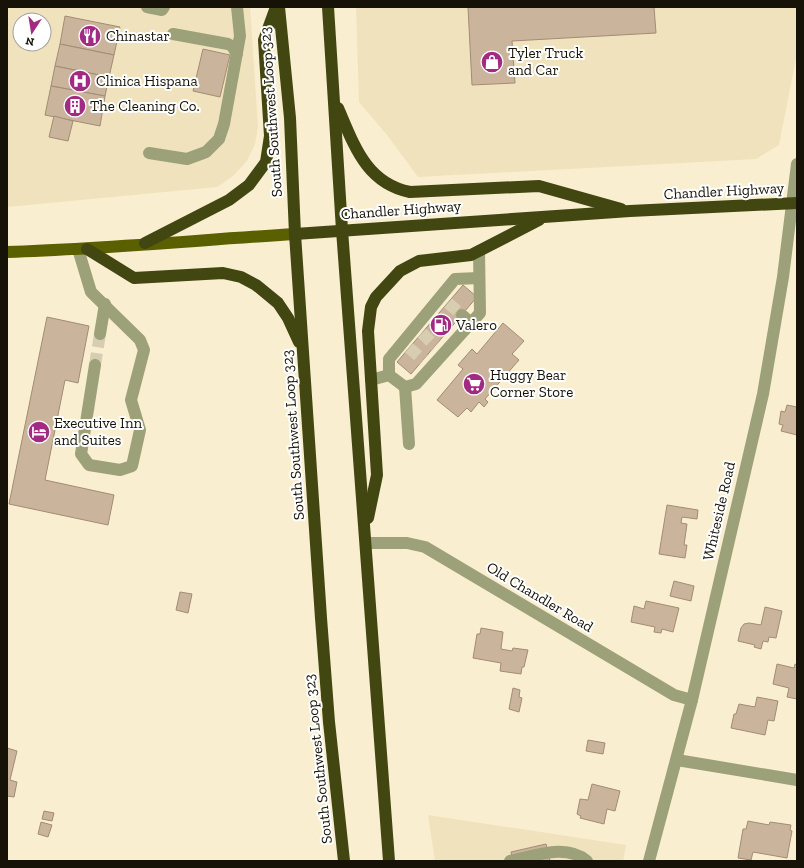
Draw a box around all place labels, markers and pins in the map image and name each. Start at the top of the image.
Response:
restaurant icon: Chinastar [77,23,103,49]
place label: Chinastar [106,27,170,45]
place label: Tyler Truck and Car [508,44,583,79]
shop icon: Tyler Truck and Car [479,49,505,75]
hospital icon: Clinica Hispana [67,68,93,94]
place label: Clinica Hispana [96,72,198,90]
building icon: The Cleaning Co. [62,93,88,119]
place label: The Cleaning Co. [90,97,200,115]
fuel station icon: Valero [428,312,454,338]
place label: Valero [455,316,497,334]
place label: Huggy Bear Corner Store [490,366,573,401]
supermarket icon: Huggy Bear Corner Store [461,371,487,397]
place label: Executive Inn and Suites [54,414,143,449]
hotel icon: Executive Inn and Suites [26,419,52,445]

